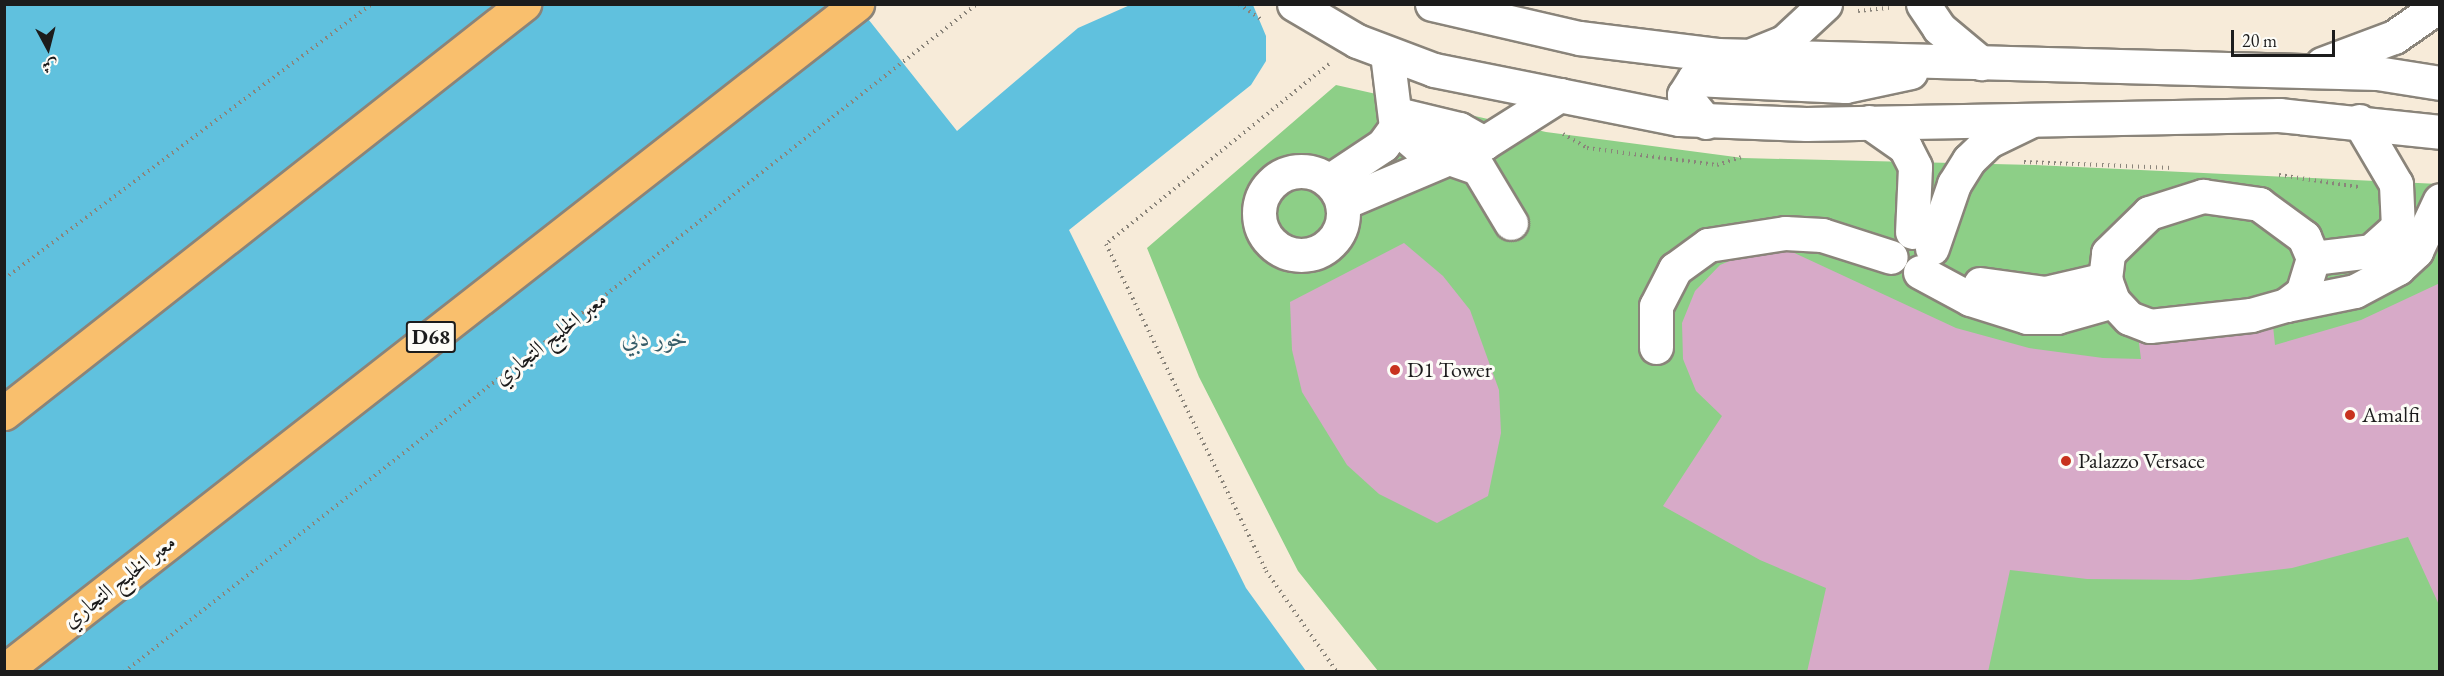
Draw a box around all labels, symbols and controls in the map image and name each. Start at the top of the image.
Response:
north arrow [18,18,78,78]
scale bar [2234,18,2338,56]
text: 20 m [2242,29,2277,52]
text: ش [41,55,59,78]
street label: معبر الخليج التجاري [488,286,612,390]
road number: D68 [406,319,456,355]
water label: خور دبي [622,324,688,352]
place label: D1 Tower [1407,357,1492,383]
marker: D1 Tower [1388,363,1402,377]
place label: Amalfi [2362,402,2420,428]
marker: Amalfi [2343,408,2357,422]
place label: Palazzo Versace [2078,448,2205,474]
marker: Palazzo Versace [2059,454,2073,468]
street label: معبر الخليج التجاري [57,529,181,633]

